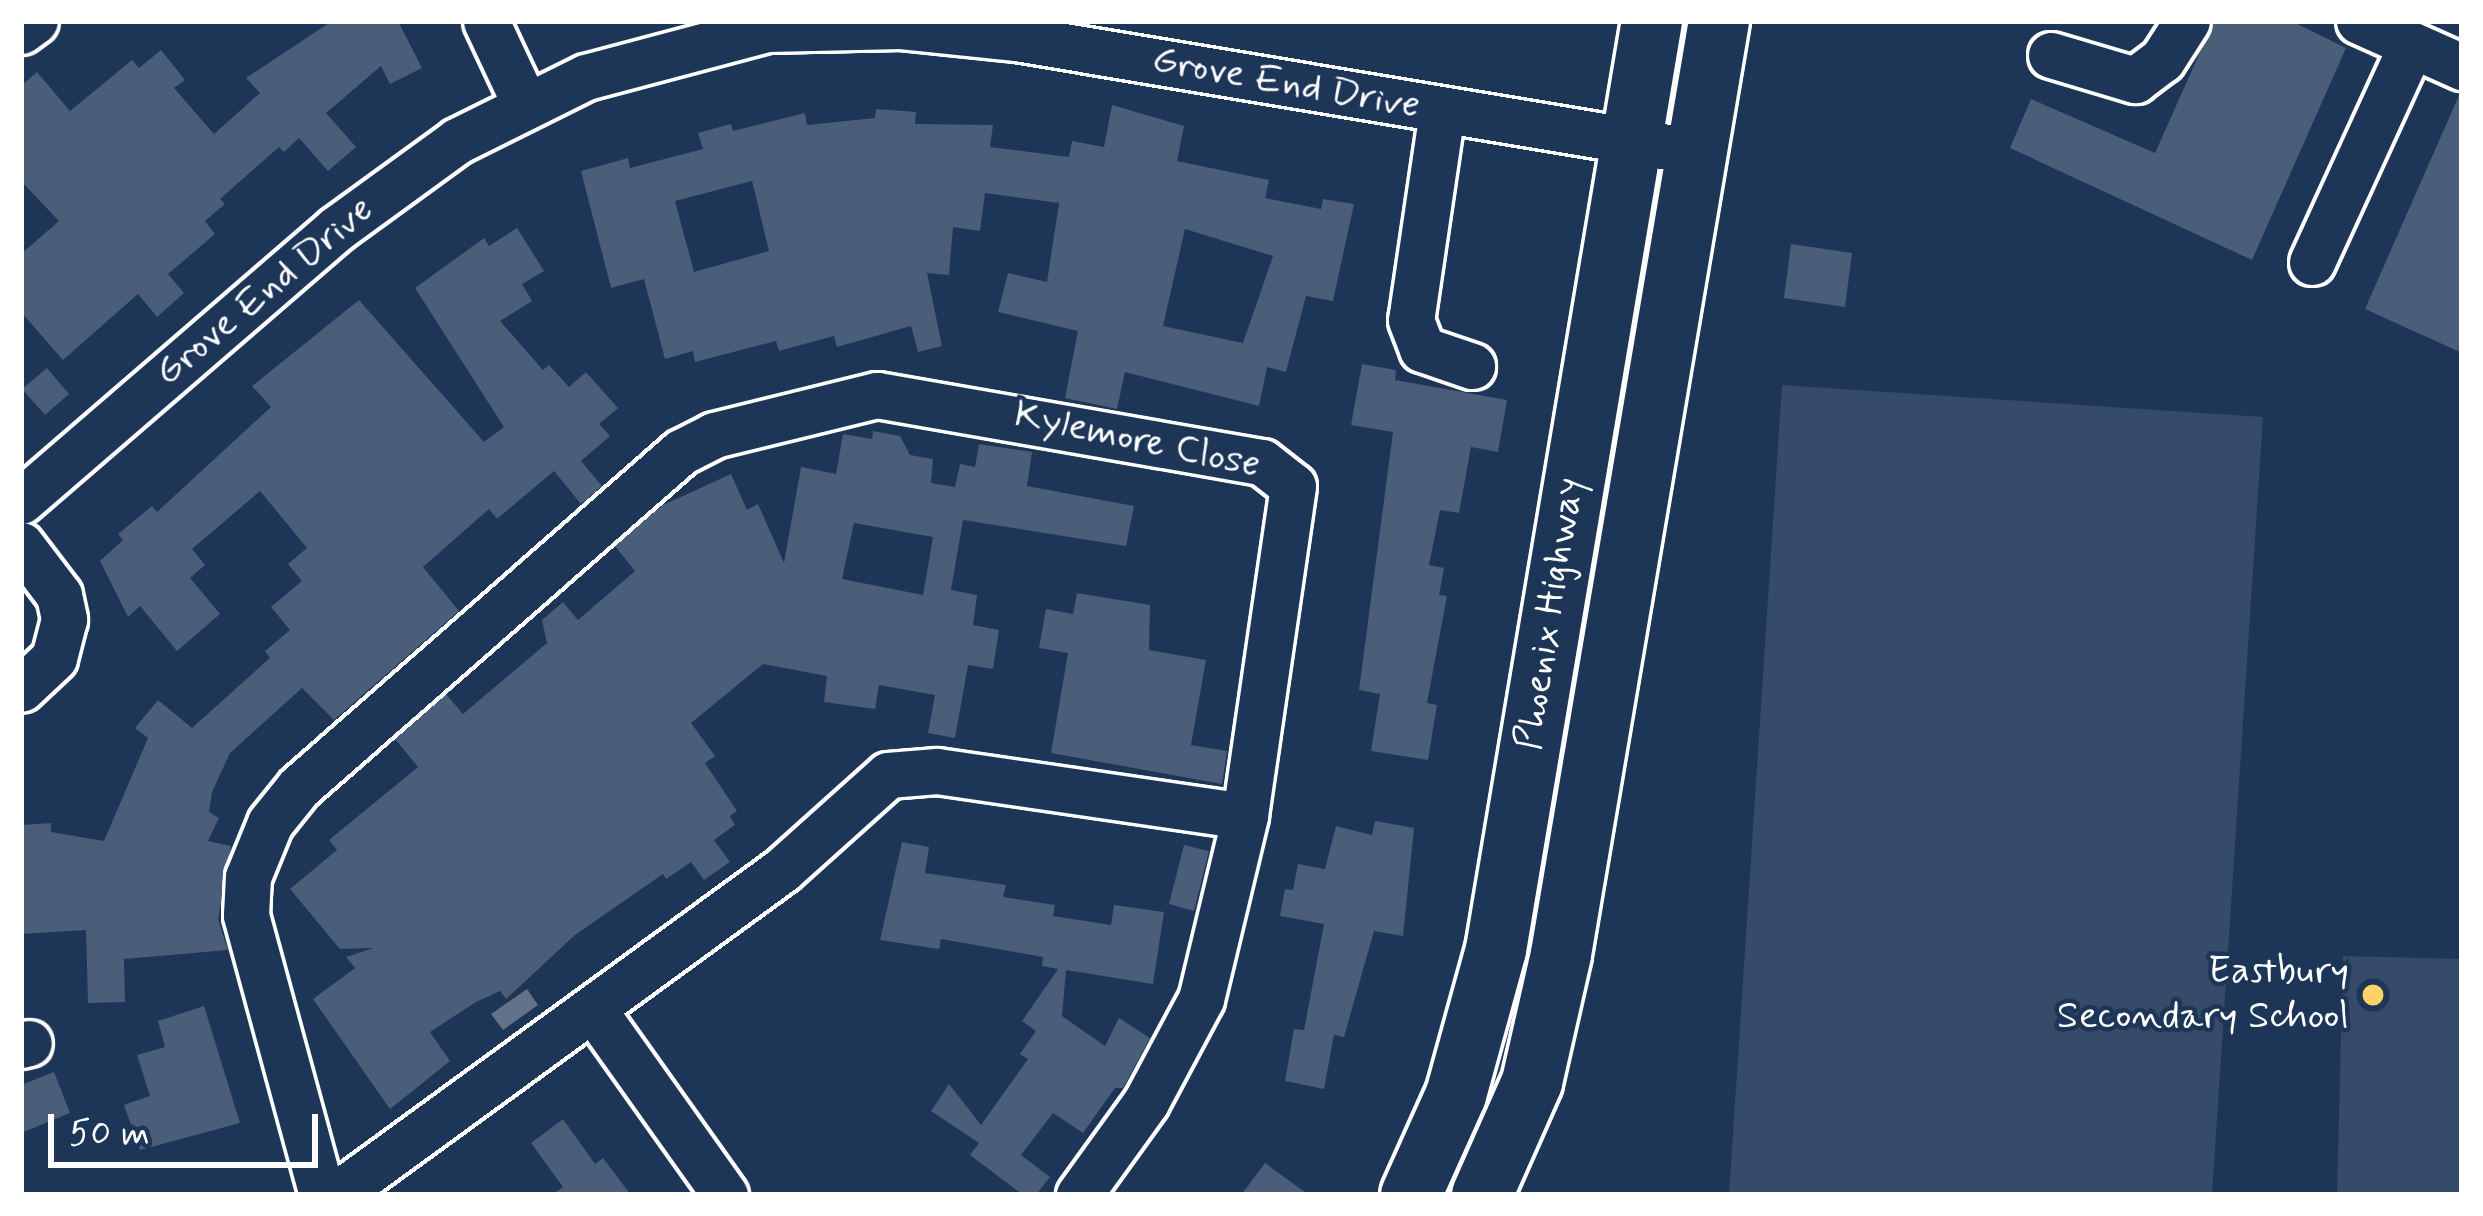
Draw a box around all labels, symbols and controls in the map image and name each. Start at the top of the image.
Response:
street label: Grove End Drive [1153,38,1419,130]
street label: Grove End Drive [150,190,380,394]
street label: Kylemore Close [1010,392,1264,490]
street label: Phoenix Highway [1507,476,1595,752]
place label: Eastbury Secondary School [2057,950,2349,1041]
marker: Eastbury Secondary School [2360,982,2386,1008]
scale bar [54,1090,324,1164]
text: 50 m [69,1111,150,1158]

